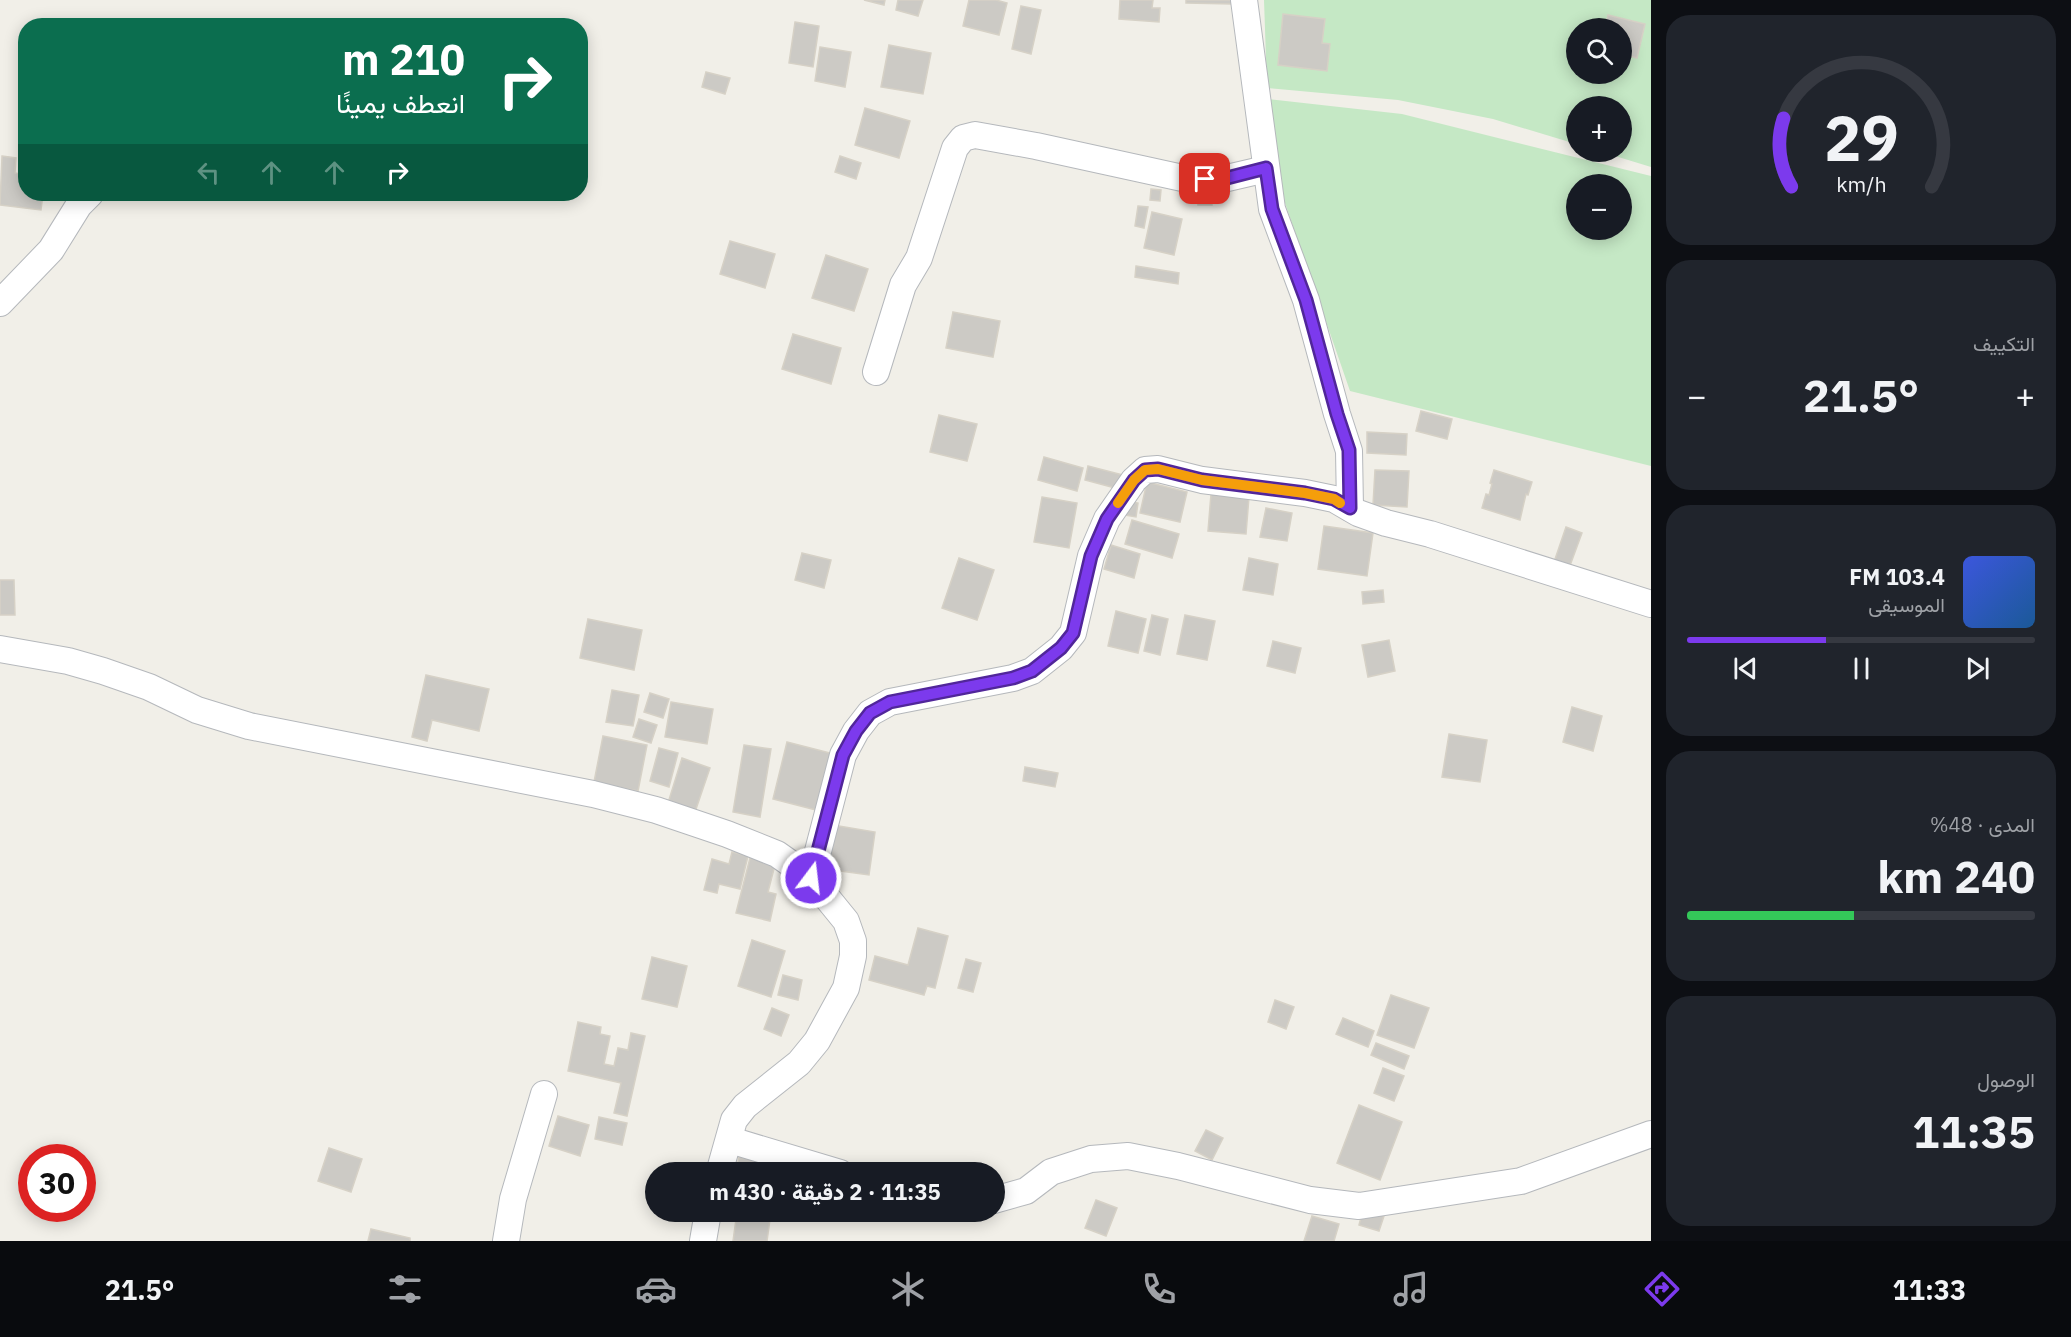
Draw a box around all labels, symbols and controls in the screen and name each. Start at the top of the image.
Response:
map controls [1566,18,1632,240]
button: search [1566,18,1632,84]
text: 210 m [342,32,465,87]
icon: right [486,42,564,120]
text: انعطف يمينًا [336,85,465,120]
button: + [1566,96,1632,162]
text: 29 [1824,97,1898,178]
pin [1179,153,1230,204]
icon: left [192,156,225,189]
icon: ahead [255,156,288,189]
icon: ahead [318,156,351,189]
icon: right [381,156,414,189]
icon: arrive [1188,162,1221,195]
text: km/h [1836,170,1886,198]
button: − [1566,174,1632,240]
text: التكييف [1973,330,2035,357]
text: 21.5° [1803,366,1919,424]
text: − [1687,374,1707,417]
text: + [2015,374,2035,417]
text: 103.4 FM [1849,562,1945,591]
text: الموسيقى [1868,591,1945,618]
icon: previous [1729,652,1762,685]
icon: pause [1845,652,1878,685]
icon: next [1961,652,1994,685]
text: المدى · 48% [1930,811,2035,838]
position arrow [779,846,843,910]
text: 240 km [1877,847,2035,905]
text: الوصول [1977,1066,2035,1093]
text: 11:35 [1912,1102,2035,1160]
speed limit sign: 30 [18,1144,96,1222]
text: 11:35 · 2 دقيقة · 430 m [709,1177,941,1206]
icon: filters [384,1268,426,1310]
icon: car [635,1268,677,1310]
icon: climate [887,1268,929,1310]
icon: phone [1138,1268,1180,1310]
icon: music [1390,1268,1432,1310]
icon: directions [1641,1268,1683,1310]
text: 21.5° [105,1272,175,1307]
text: 11:33 [1893,1272,1966,1307]

